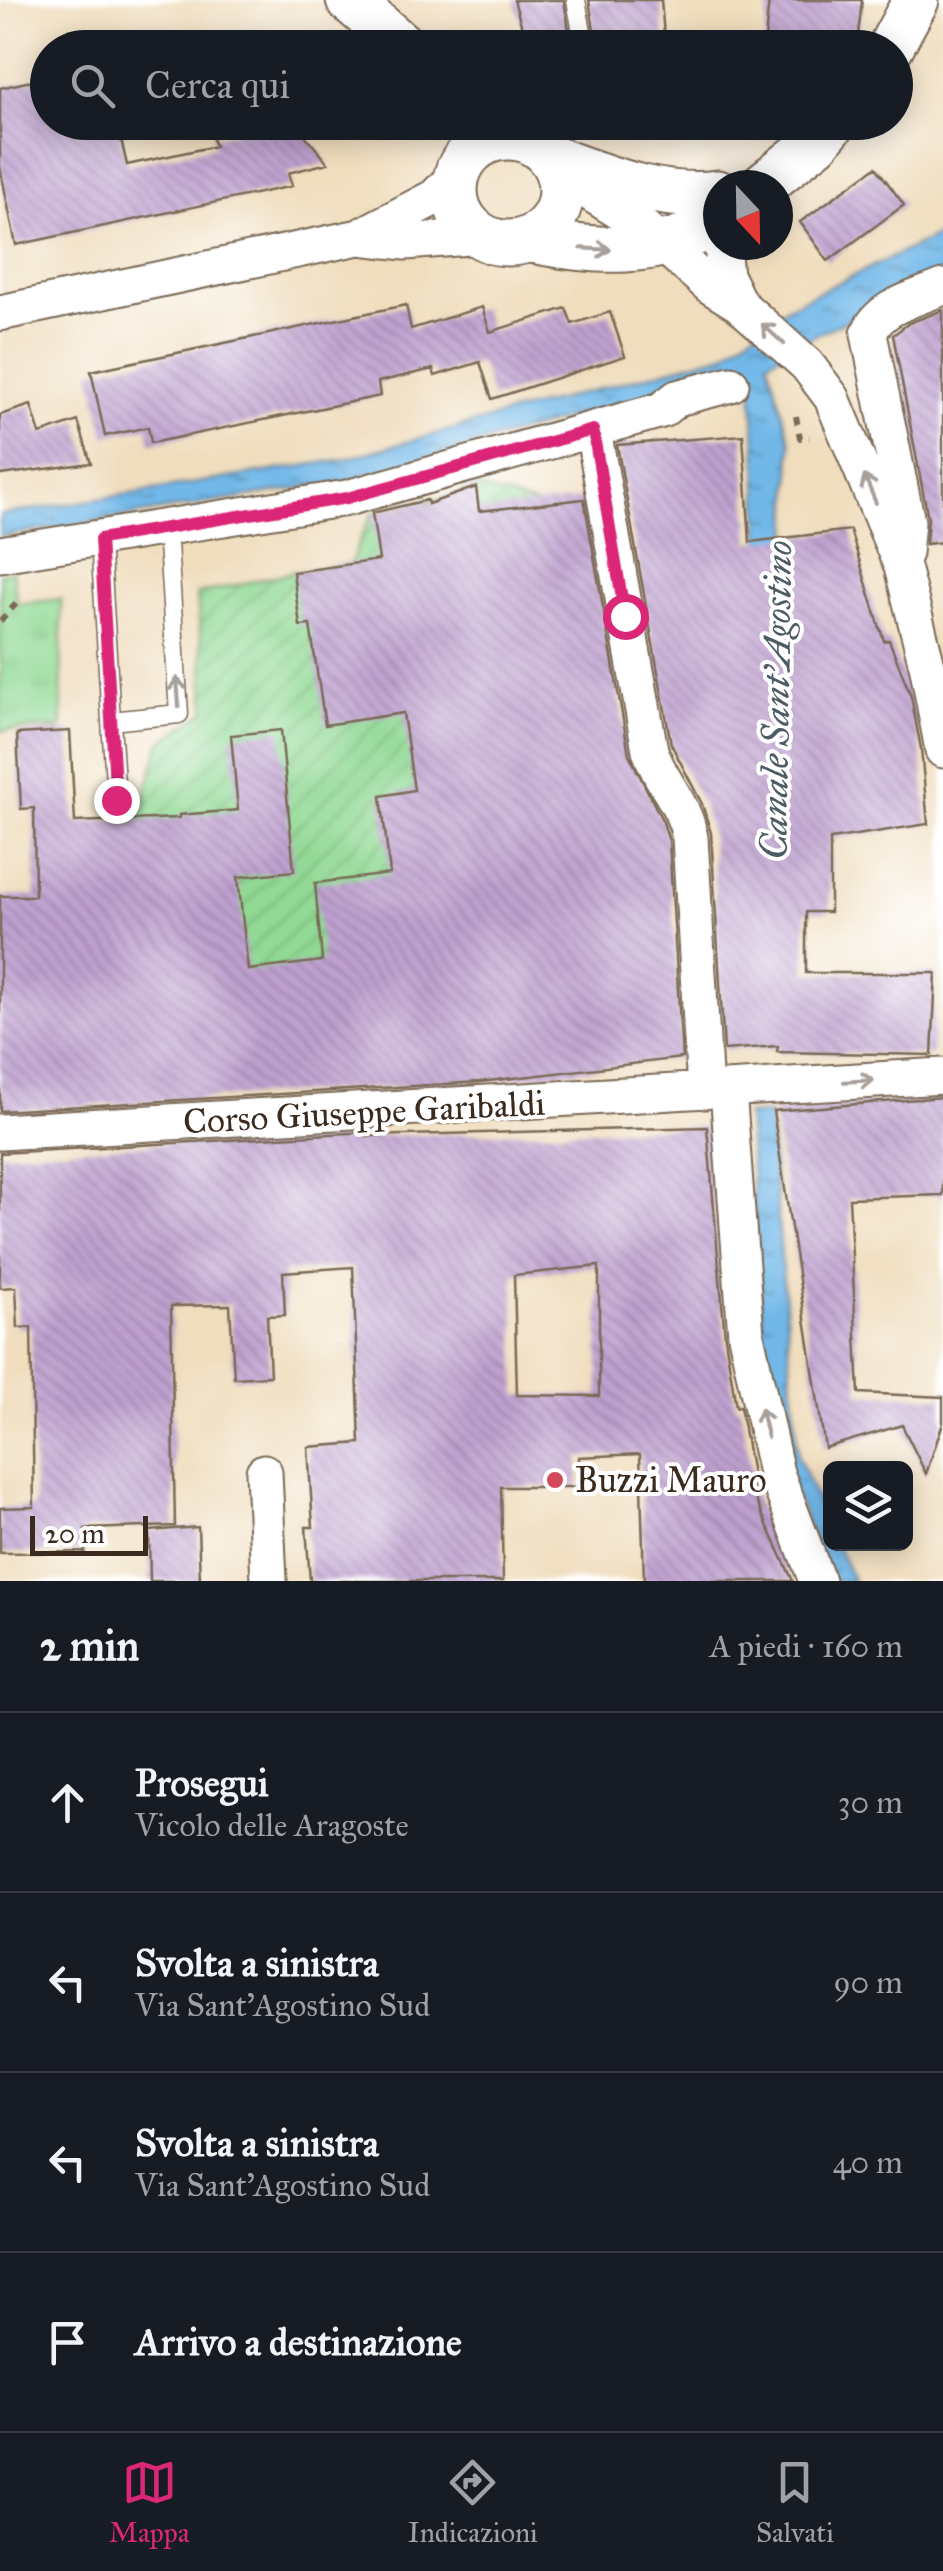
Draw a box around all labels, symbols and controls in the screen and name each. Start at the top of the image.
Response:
search box [30,30,913,140]
icon: search [65,58,120,113]
text: Cerca qui [145,62,290,108]
north arrow [703,170,793,260]
one-way arrow [579,240,611,259]
one-way arrow [761,323,786,346]
one-way arrow [859,474,877,505]
water label: Canale Sant'Agostino [750,540,802,860]
route start [603,594,649,640]
one-way arrow [168,677,187,709]
route end [94,778,140,824]
one-way arrow [842,1071,874,1090]
street label: Corso Giuseppe Garibaldi [182,1082,546,1143]
one-way arrow [754,1408,772,1440]
place label: Buzzi Mauro [575,1459,767,1502]
map controls [823,1461,913,1551]
button: layers [823,1461,913,1551]
marker: Buzzi Mauro [544,1469,566,1491]
scale bar [30,1511,148,1556]
text: 20 m [45,1516,105,1551]
text: 2 min [40,1620,139,1672]
text: A piedi · 160 m [710,1627,903,1666]
text: Prosegui [135,1760,269,1806]
icon: ahead [40,1775,95,1830]
text: 30 m [838,1783,903,1822]
text: Vicolo delle Aragoste [135,1806,409,1845]
text: Svolta a sinistra [135,1940,379,1986]
icon: left [40,1955,95,2010]
text: 90 m [833,1963,903,2002]
text: Via Sant'Agostino Sud [135,1986,430,2025]
text: Svolta a sinistra [135,2120,379,2166]
icon: left [40,2135,95,2190]
text: 40 m [833,2143,903,2182]
text: Via Sant'Agostino Sud [135,2166,430,2205]
icon: arrive [40,2315,95,2370]
text: Arrivo a destinazione [135,2319,462,2365]
tab: Mappa [109,2455,190,2550]
tab: Indicazioni [408,2455,538,2550]
tab: Salvati [756,2455,834,2550]

